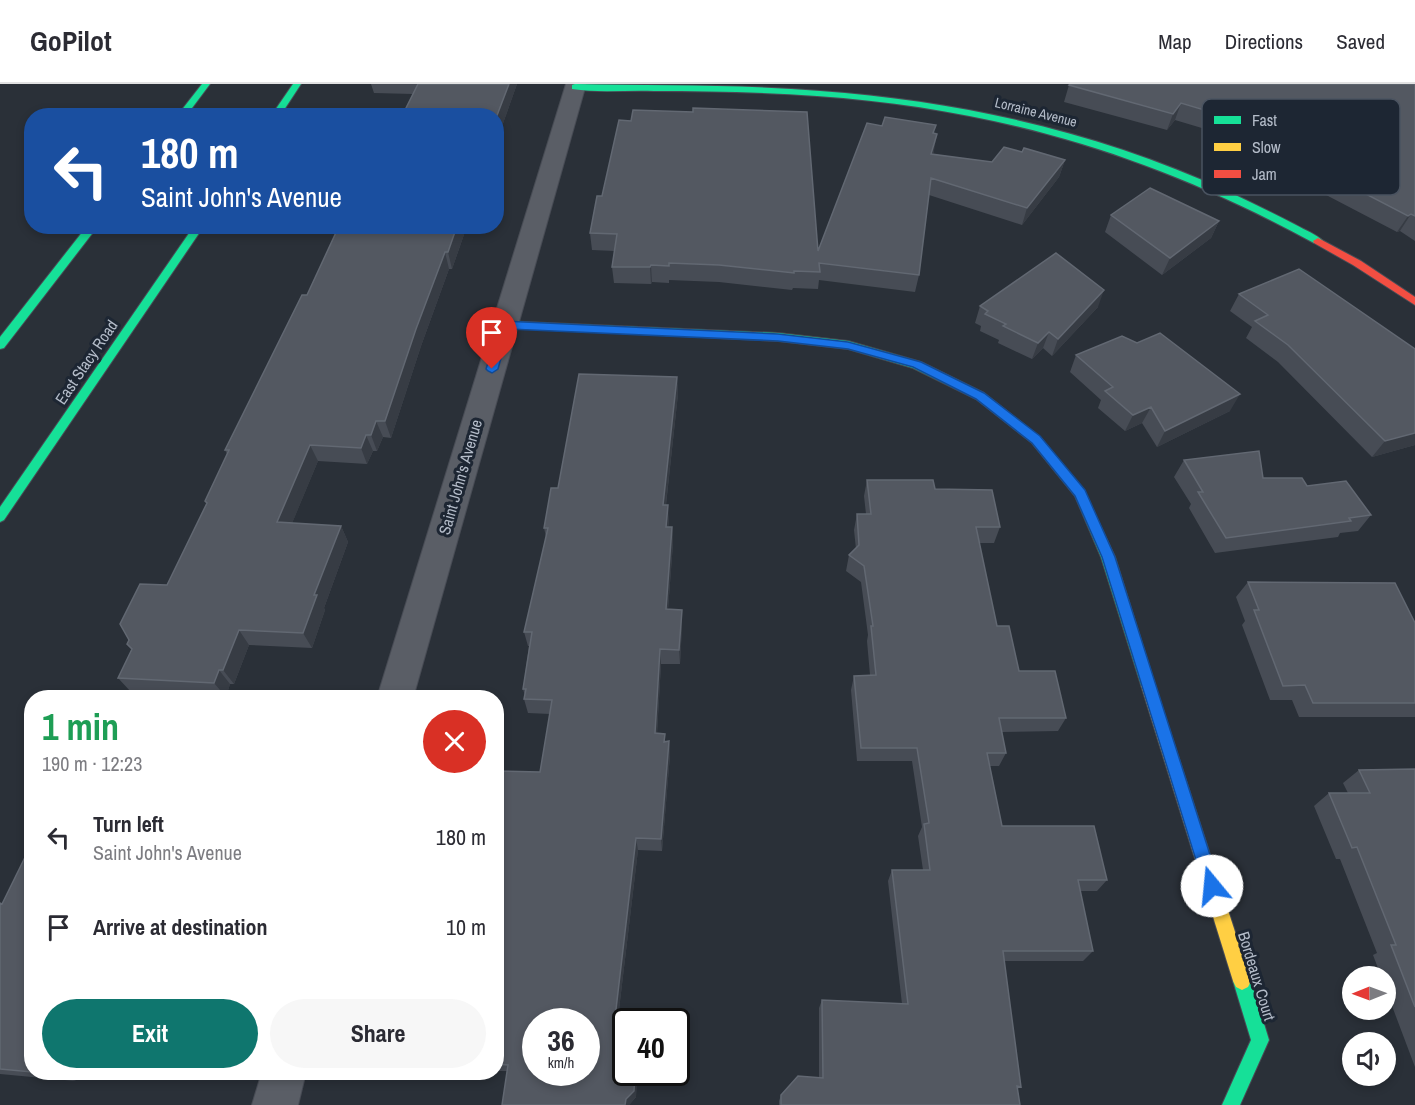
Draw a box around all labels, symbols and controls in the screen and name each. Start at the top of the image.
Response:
text: GoPilot [30,22,112,60]
text: Map [1158,27,1192,56]
text: Directions [1225,27,1303,56]
text: Saved [1336,27,1385,56]
street label: Lorraine Avenue [993,93,1079,131]
legend [1202,99,1400,195]
text: Fast [1252,109,1277,131]
text: 180 m [141,125,239,181]
icon: left [42,132,120,210]
text: Slow [1252,136,1281,158]
text: Jam [1252,163,1277,185]
text: Saint John's Avenue [141,179,342,215]
pin [466,307,517,369]
street label: East Stacy Road [50,315,122,409]
icon: arrive [475,316,508,349]
street label: Saint John's Avenue [433,417,487,537]
text: 1 min [42,703,119,751]
button: close [423,710,486,773]
text: 190 m · 12:23 [42,750,142,777]
text: Turn left [93,809,164,839]
icon: left [42,821,75,854]
text: 180 m [436,822,486,852]
text: Saint John's Avenue [93,839,242,866]
position arrow [1180,854,1244,918]
icon: arrive [42,911,75,944]
text: Arrive at destination [93,912,267,942]
text: 10 m [446,912,486,942]
street label: Bordeaux Court [1233,929,1281,1023]
north arrow [1342,966,1396,1020]
map controls [1342,966,1396,1086]
button: Exit [42,999,258,1068]
button: Share [270,999,486,1068]
speed limit sign: 40 [612,1008,690,1086]
text: 36 [547,1020,575,1060]
button: sound [1342,1032,1396,1086]
text: km/h [548,1052,574,1073]

